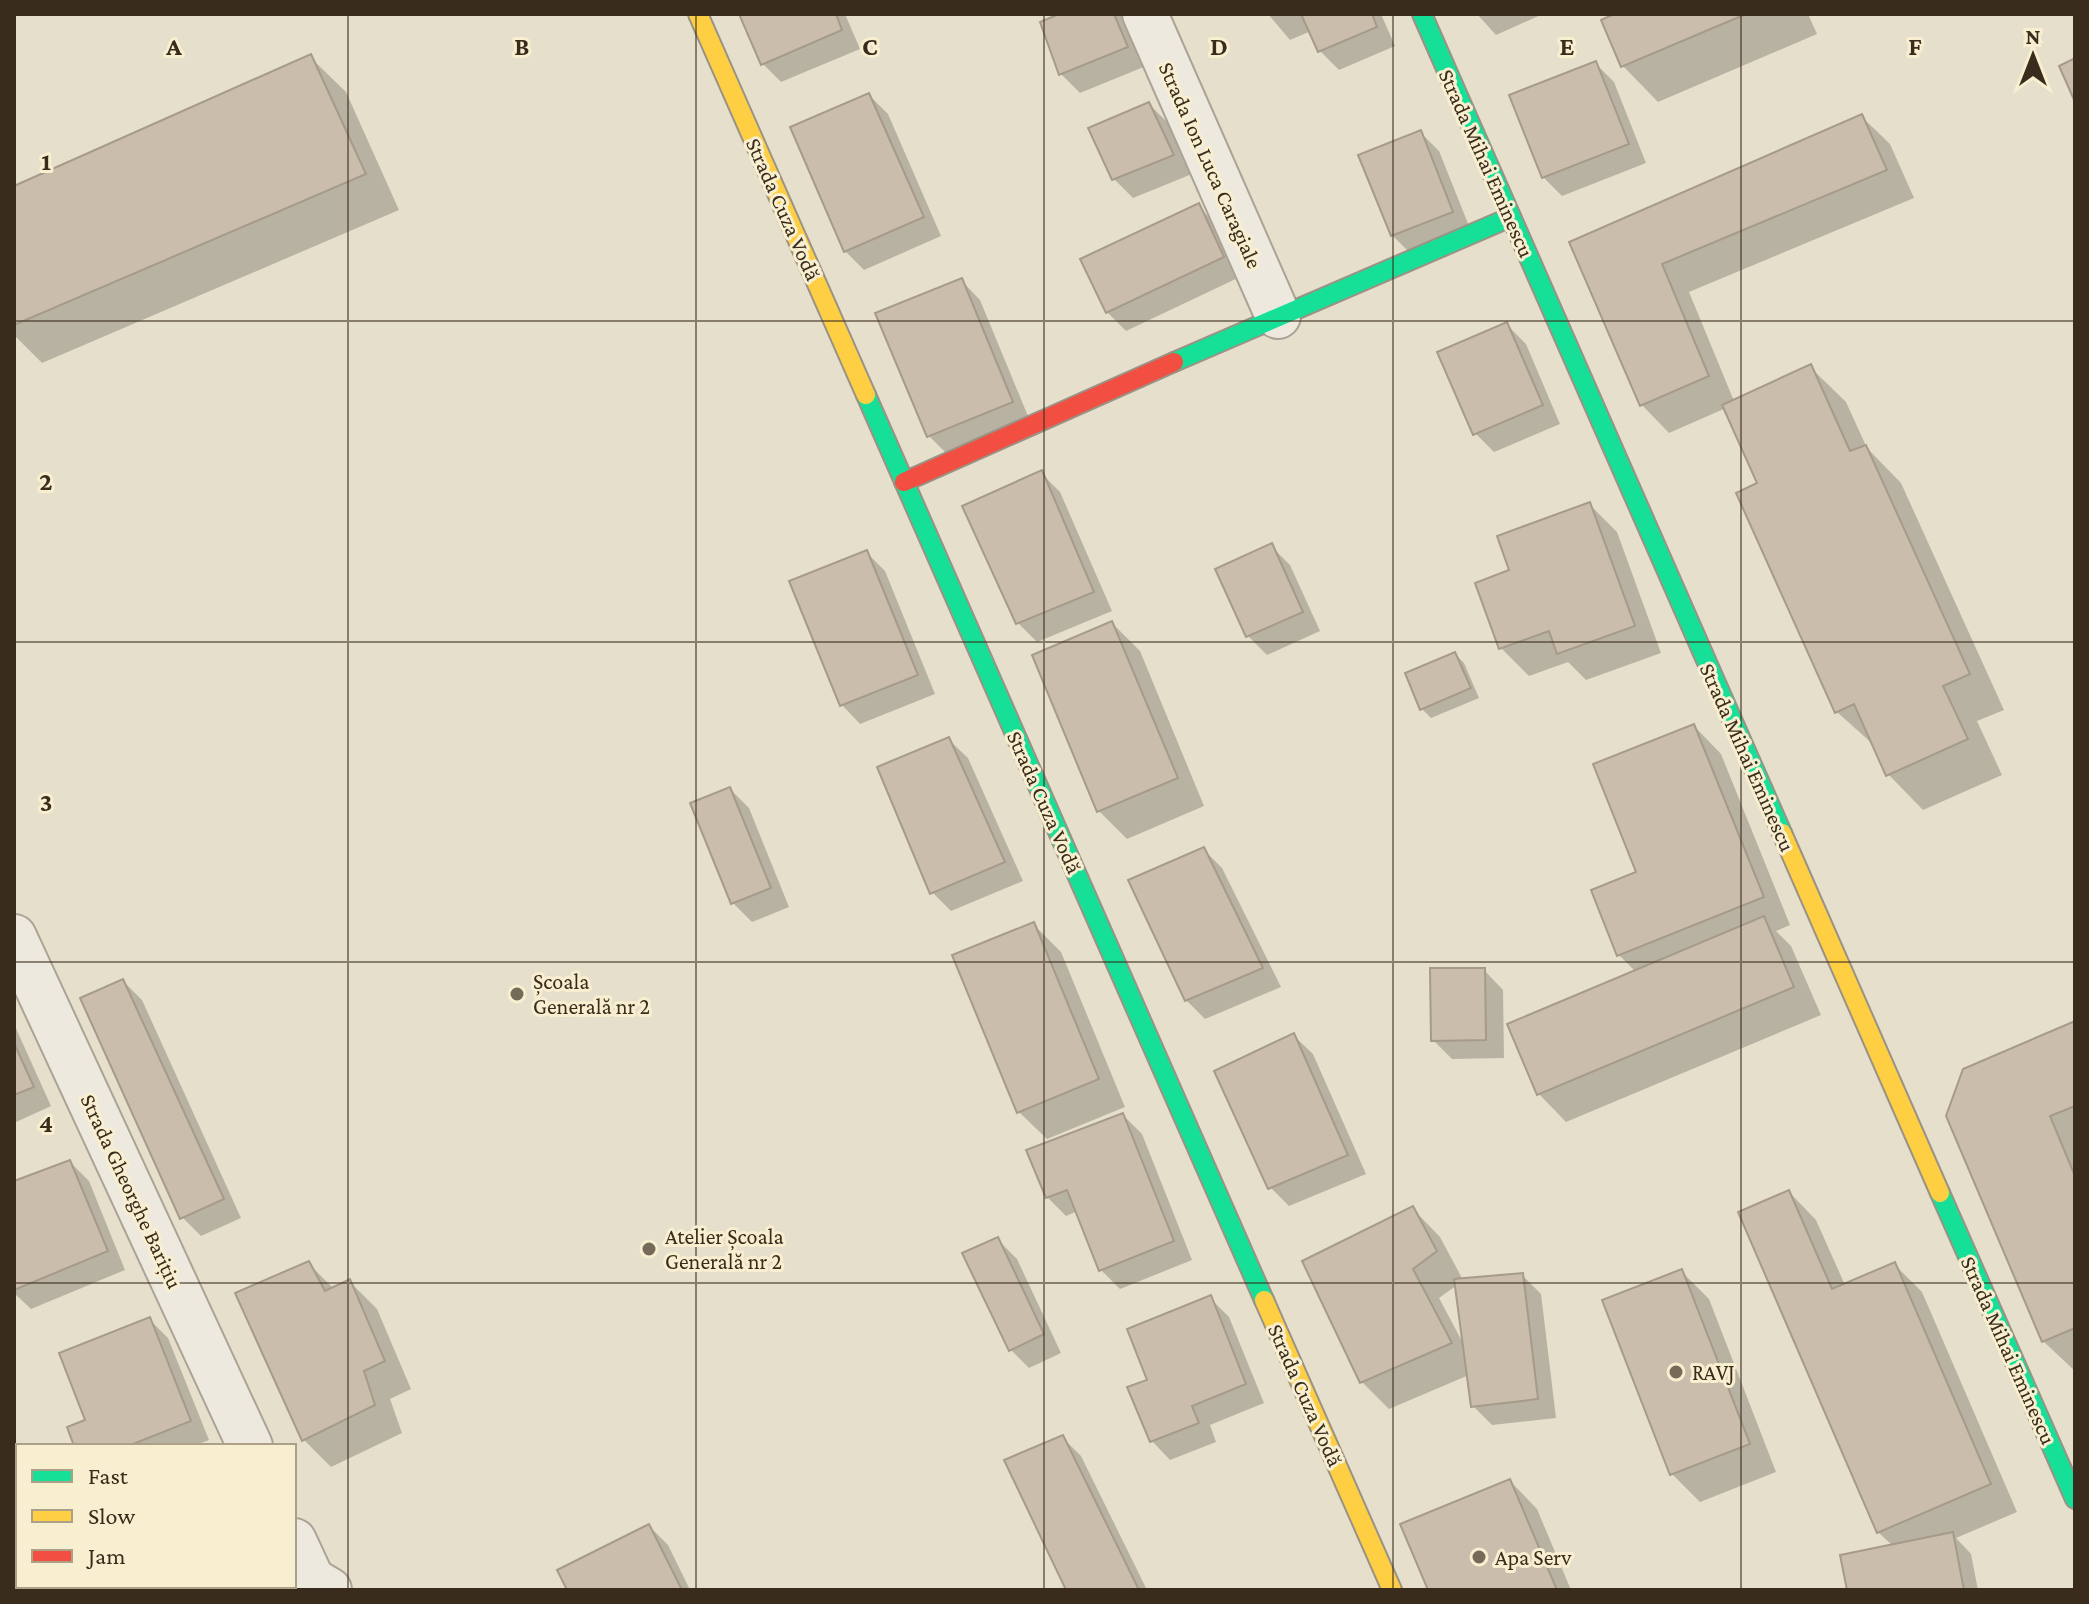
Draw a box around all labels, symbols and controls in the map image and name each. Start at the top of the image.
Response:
north arrow [1993,16,2073,96]
text: N [2026,24,2041,49]
text: A [165,32,182,61]
text: B [514,32,530,61]
text: C [862,32,878,61]
text: D [1210,32,1228,61]
text: E [1560,32,1575,61]
text: F [1908,32,1922,61]
street label: Strada Ion Luca Caragiale [1154,58,1267,272]
street label: Strada Mihai Eminescu [1434,65,1539,261]
street label: Strada Cuza Vodă [741,134,826,284]
text: 1 [41,147,51,176]
text: 2 [39,467,53,496]
street label: Strada Mihai Eminescu [1695,659,1800,855]
street label: Strada Cuza Vodă [1002,727,1087,877]
text: 3 [40,788,52,817]
place label: Școala Generală nr 2 [533,969,650,1019]
marker: Școala Generală nr 2 [508,985,526,1003]
street label: Strada Gheorghe Barițiu [74,1090,188,1293]
text: 4 [39,1109,53,1138]
place label: Atelier Școala Generală nr 2 [665,1224,784,1274]
marker: Atelier Școala Generală nr 2 [640,1240,658,1258]
street label: Strada Mihai Eminescu [1956,1252,2061,1448]
street label: Strada Cuza Vodă [1263,1320,1348,1470]
place label: RAVJ [1692,1360,1735,1385]
marker: RAVJ [1667,1363,1685,1381]
legend [16,1444,296,1588]
text: Fast [88,1462,129,1489]
text: Slow [88,1502,135,1529]
text: Jam [86,1542,126,1569]
place label: Apa Serv [1495,1545,1572,1570]
marker: Apa Serv [1470,1548,1488,1566]

